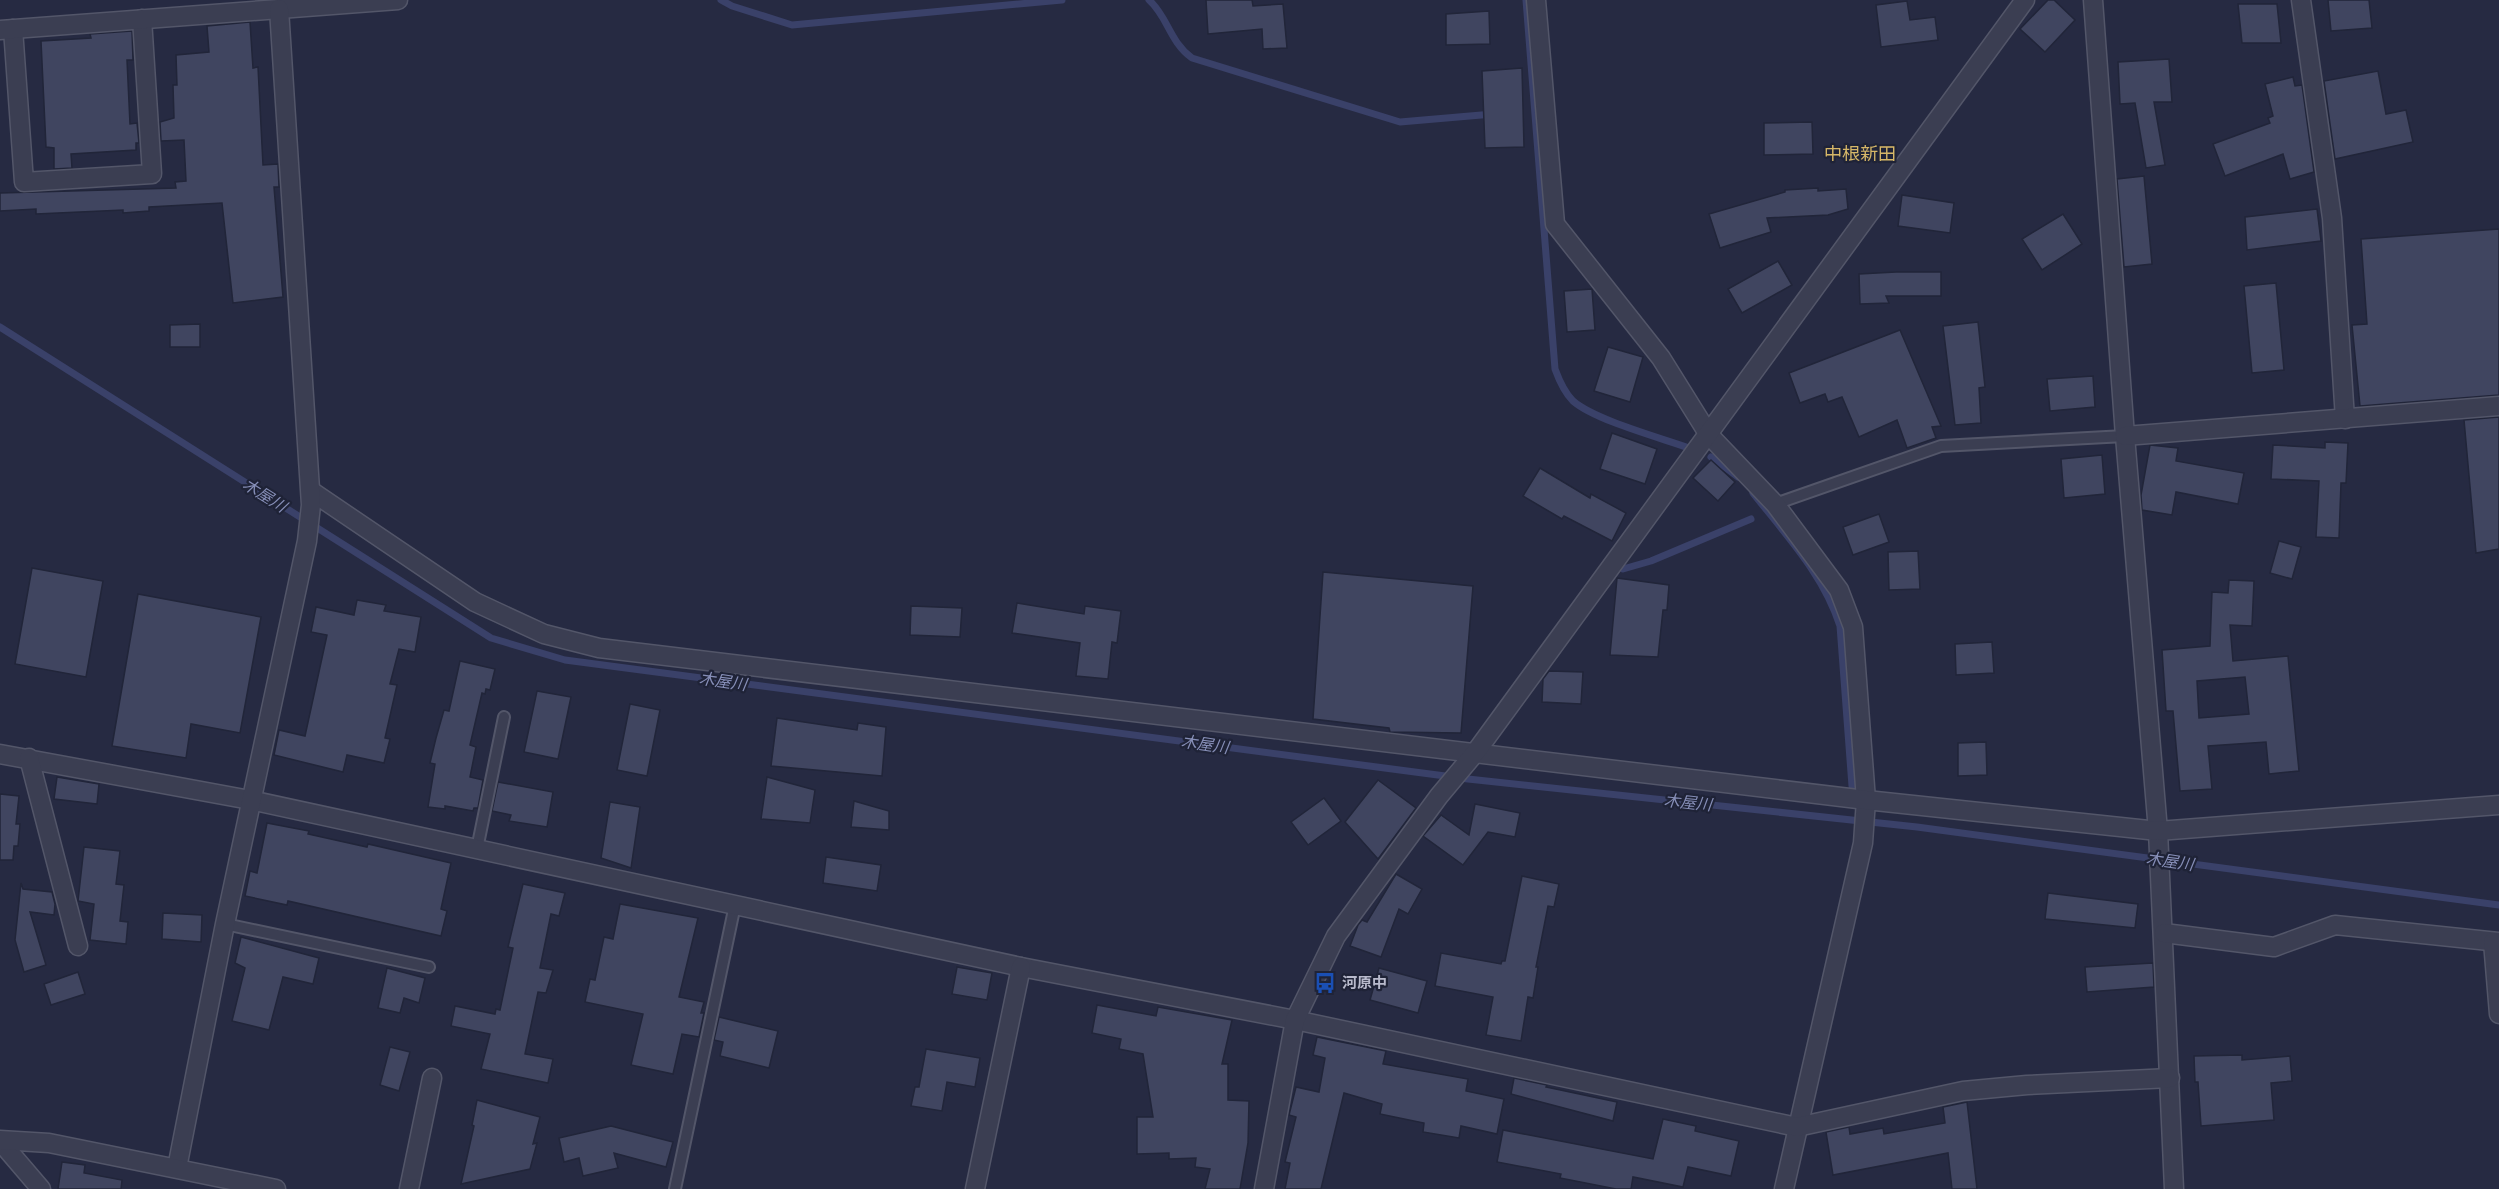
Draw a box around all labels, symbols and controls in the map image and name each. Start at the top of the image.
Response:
district label: 中根新田 [1824,140,1896,167]
water label: 木屋川 [238,472,293,519]
water label: 木屋川 [698,666,750,697]
water label: 木屋川 [1180,729,1232,760]
water label: 木屋川 [1663,788,1715,817]
water label: 木屋川 [2145,846,2197,877]
bus stop icon: 河原中 [1313,971,1337,995]
place label: 河原中 [1342,971,1387,994]

